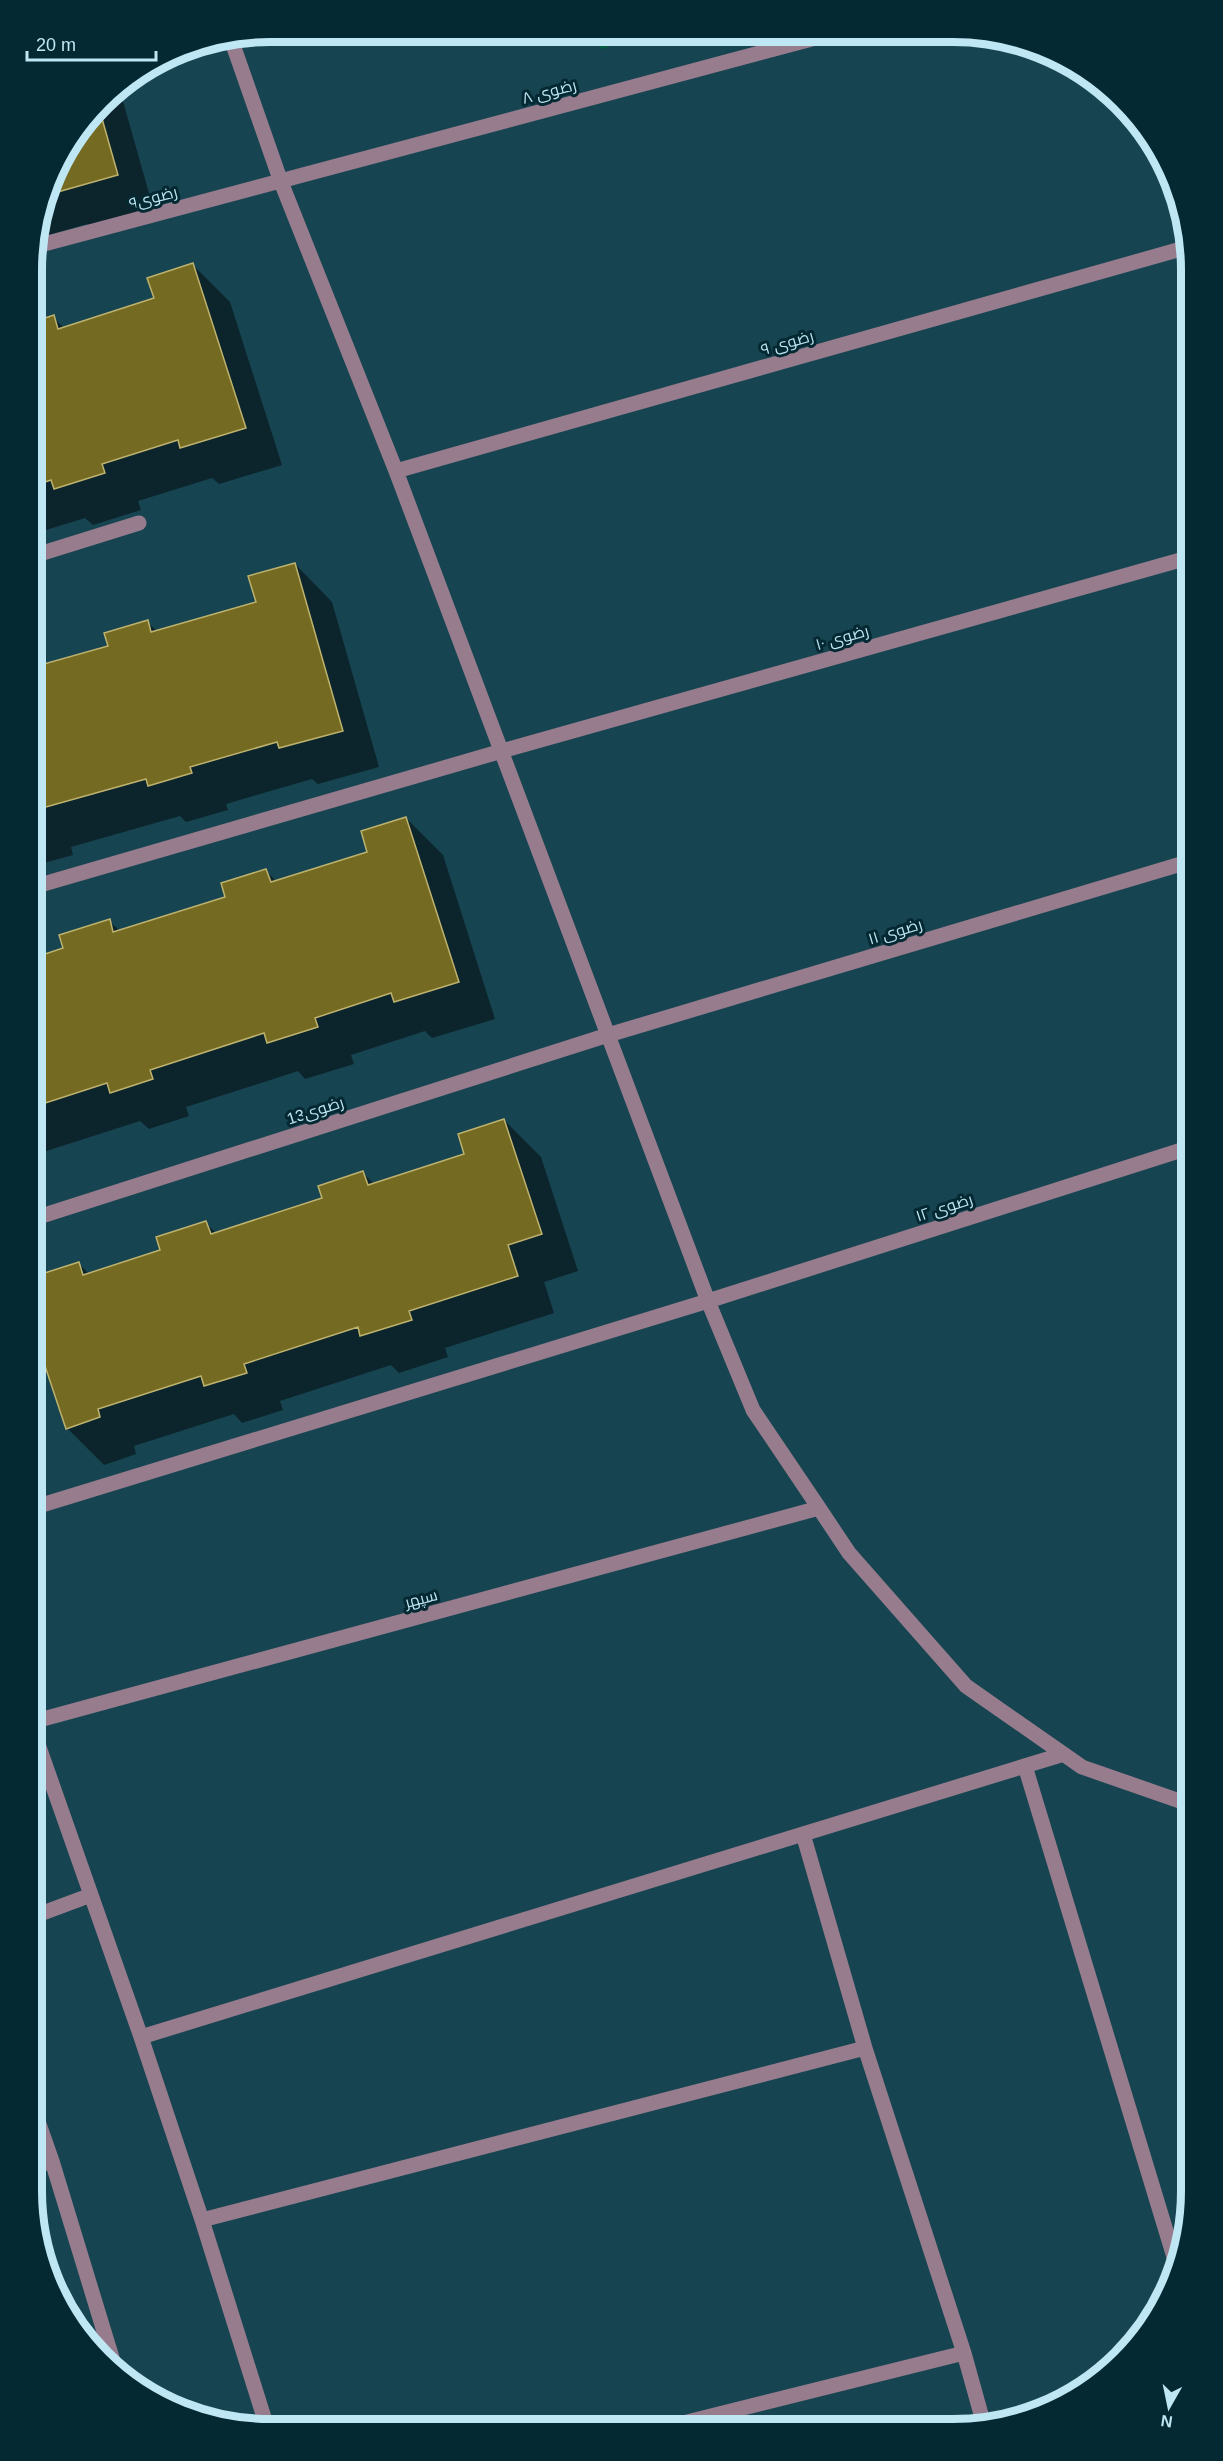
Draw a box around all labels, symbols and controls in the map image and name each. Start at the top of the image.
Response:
scale bar [27,24,156,62]
text: 20 m [36,35,76,55]
street label: رضوی ۸ [520,76,579,109]
street label: رضوی۹ [127,183,180,214]
street label: رضوی ۹ [759,327,816,360]
street label: رضوی ۱۰ [814,622,871,655]
street label: رضوی ۱۱ [866,915,925,950]
street label: رضوی13 [285,1093,346,1130]
street label: رضوی ۱۲ [914,1190,975,1227]
street label: سپهر [402,1586,440,1613]
north arrow [1139,2377,1199,2437]
text: N [1160,2412,1174,2431]

